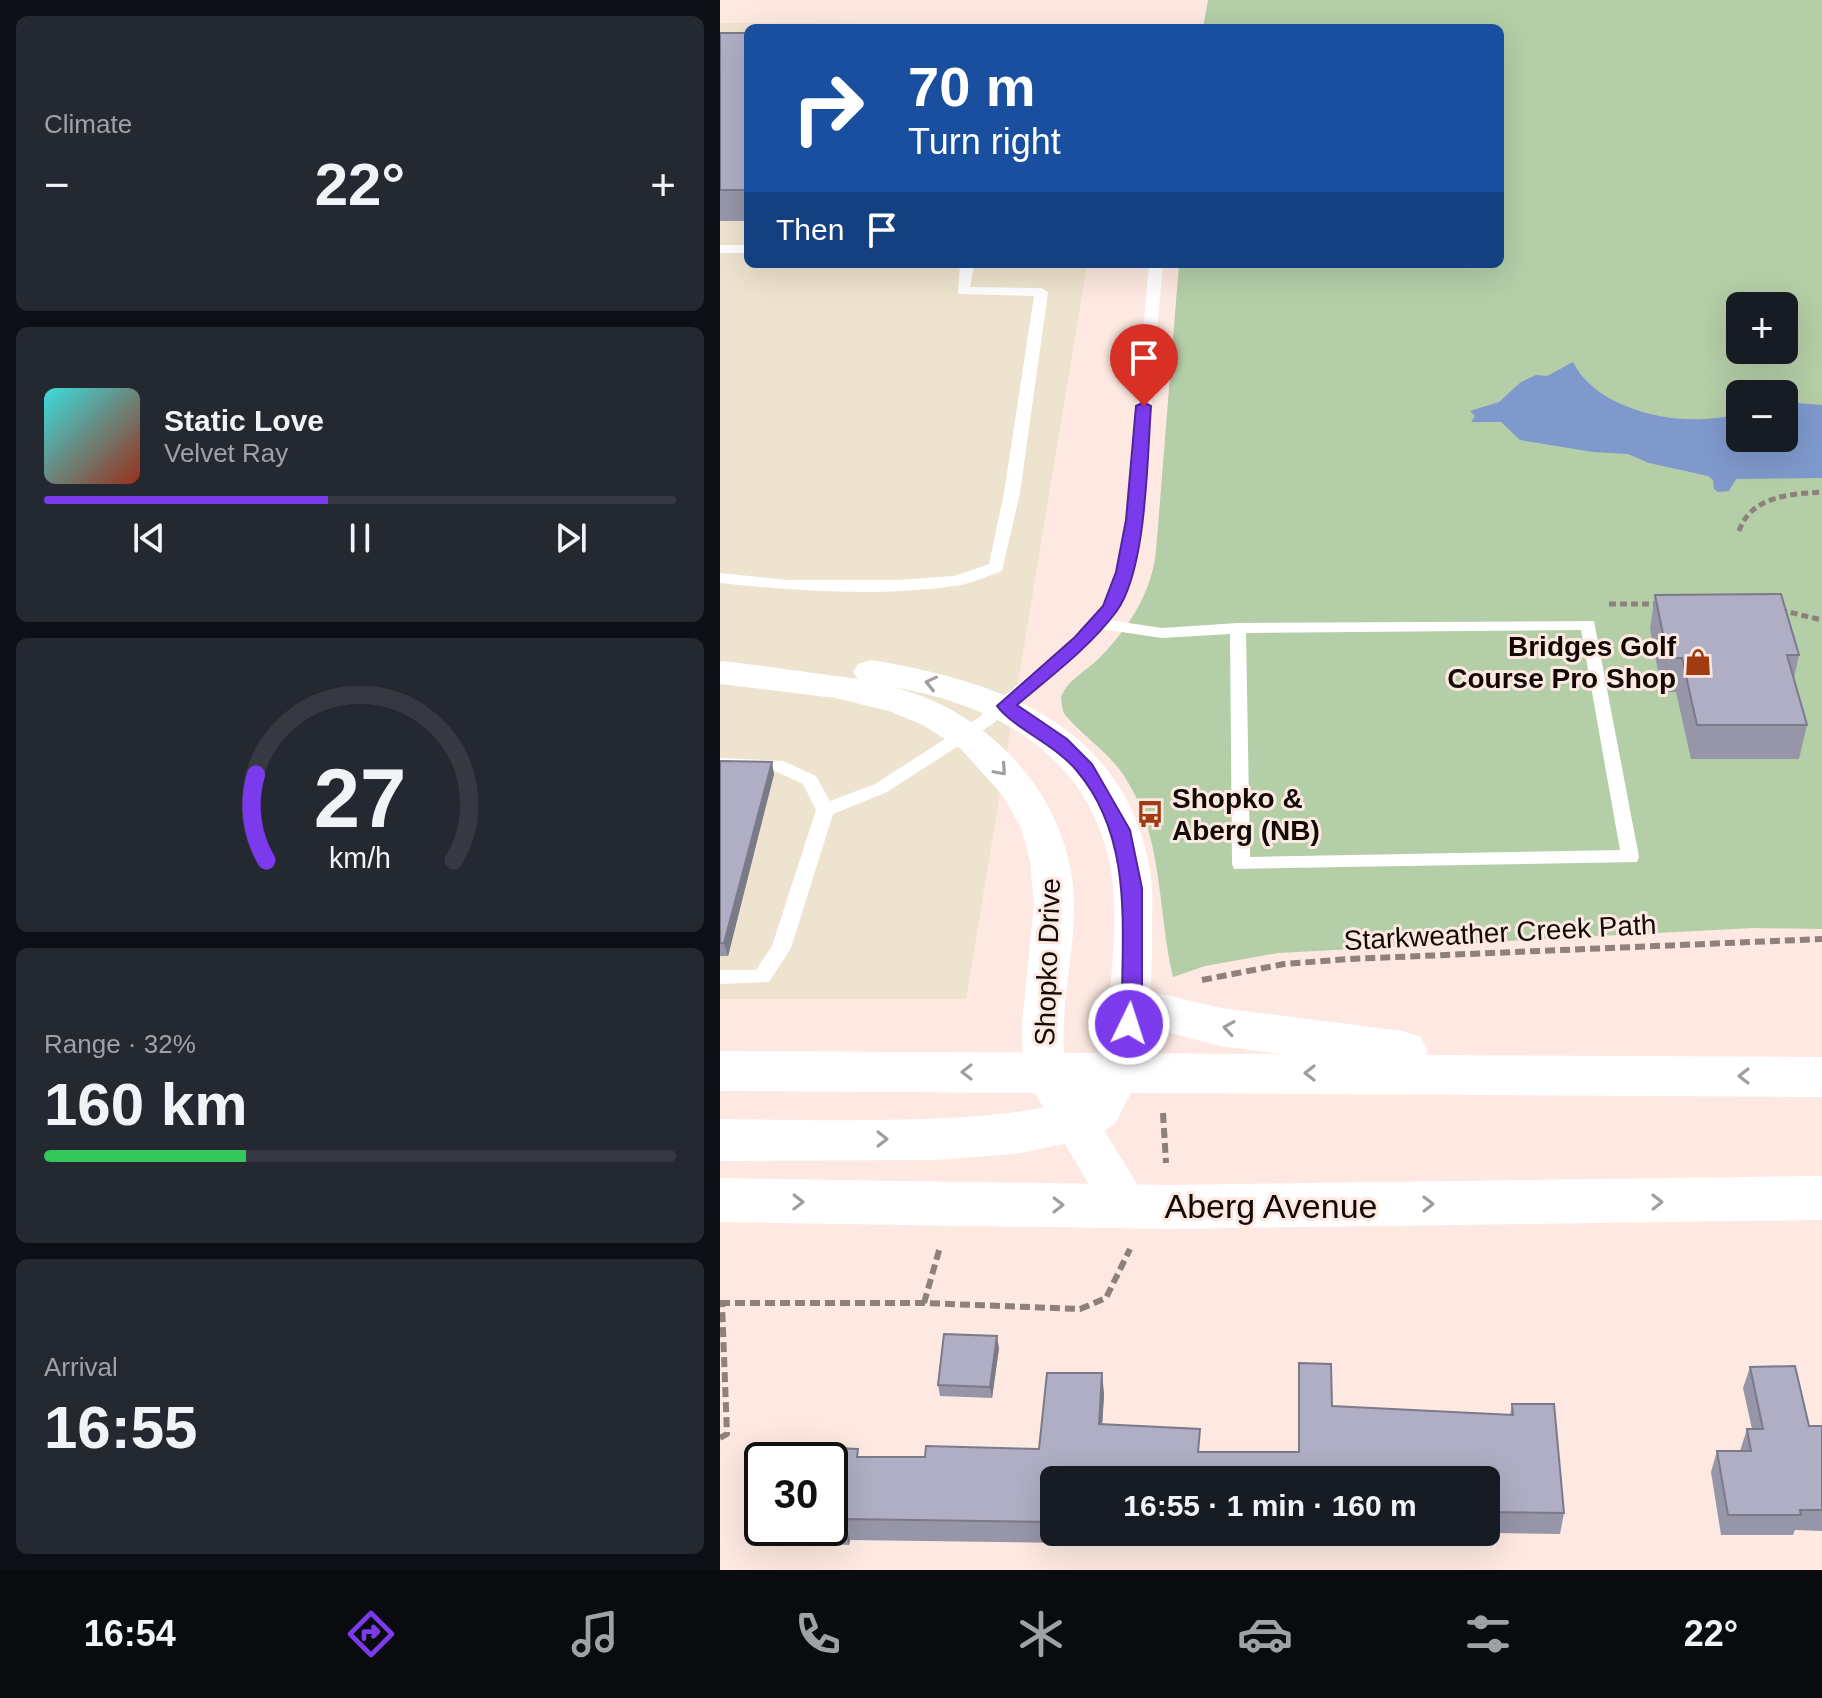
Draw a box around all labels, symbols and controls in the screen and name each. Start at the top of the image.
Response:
text: 70 m [908,55,1036,118]
icon: right [776,56,880,160]
text: Climate [44,109,132,139]
text: Turn right [908,121,1061,162]
text: 22° [315,151,405,218]
text: − [44,160,70,209]
text: + [650,160,676,209]
icon: arrive [860,208,904,252]
text: Then [776,213,844,246]
map controls [1726,292,1798,452]
button: + [1726,292,1798,364]
pin [1110,324,1178,406]
icon: arrive [1122,336,1166,380]
button: − [1726,380,1798,452]
text: Static Love [164,404,324,437]
text: Velvet Ray [164,438,288,468]
icon: previous [127,516,171,560]
icon: pause [338,516,382,560]
icon: next [549,516,593,560]
place label: Bridges Golf Course Pro Shop [1447,631,1677,694]
shop icon: Bridges Golf Course Pro Shop [1683,647,1713,677]
one-way arrow [925,675,938,692]
text: 27 [314,752,406,845]
one-way arrow [991,760,1005,775]
place label: Shopko & Aberg (NB) [1172,783,1320,846]
bus stop icon: Shopko & Aberg (NB) [1135,799,1165,829]
text: km/h [329,842,391,874]
street label: Shopko Drive [1029,877,1066,1047]
street label: Starkweather Creek Path [1343,909,1657,956]
position arrow [1087,982,1171,1066]
one-way arrow [1222,1020,1236,1037]
text: Range · 32% [44,1029,196,1059]
one-way arrow [960,1063,973,1081]
one-way arrow [1303,1064,1316,1082]
one-way arrow [1737,1068,1750,1085]
text: 160 km [44,1071,248,1138]
one-way arrow [876,1130,889,1148]
street label: Aberg Avenue [1165,1187,1378,1225]
one-way arrow [792,1193,805,1210]
one-way arrow [1651,1193,1664,1210]
one-way arrow [1422,1196,1435,1213]
one-way arrow [1052,1197,1065,1214]
text: Arrival [44,1352,118,1382]
text: 16:55 [44,1394,197,1461]
speed limit sign: 30 [744,1442,848,1546]
text: 16:55 · 1 min · 160 m [1123,1489,1417,1522]
icon: directions [343,1606,399,1662]
icon: music [567,1606,623,1662]
icon: phone [790,1606,846,1662]
icon: climate [1013,1606,1069,1662]
icon: car [1237,1606,1293,1662]
icon: filters [1460,1606,1516,1662]
text: 16:54 [84,1613,176,1654]
text: 22° [1684,1613,1738,1654]

